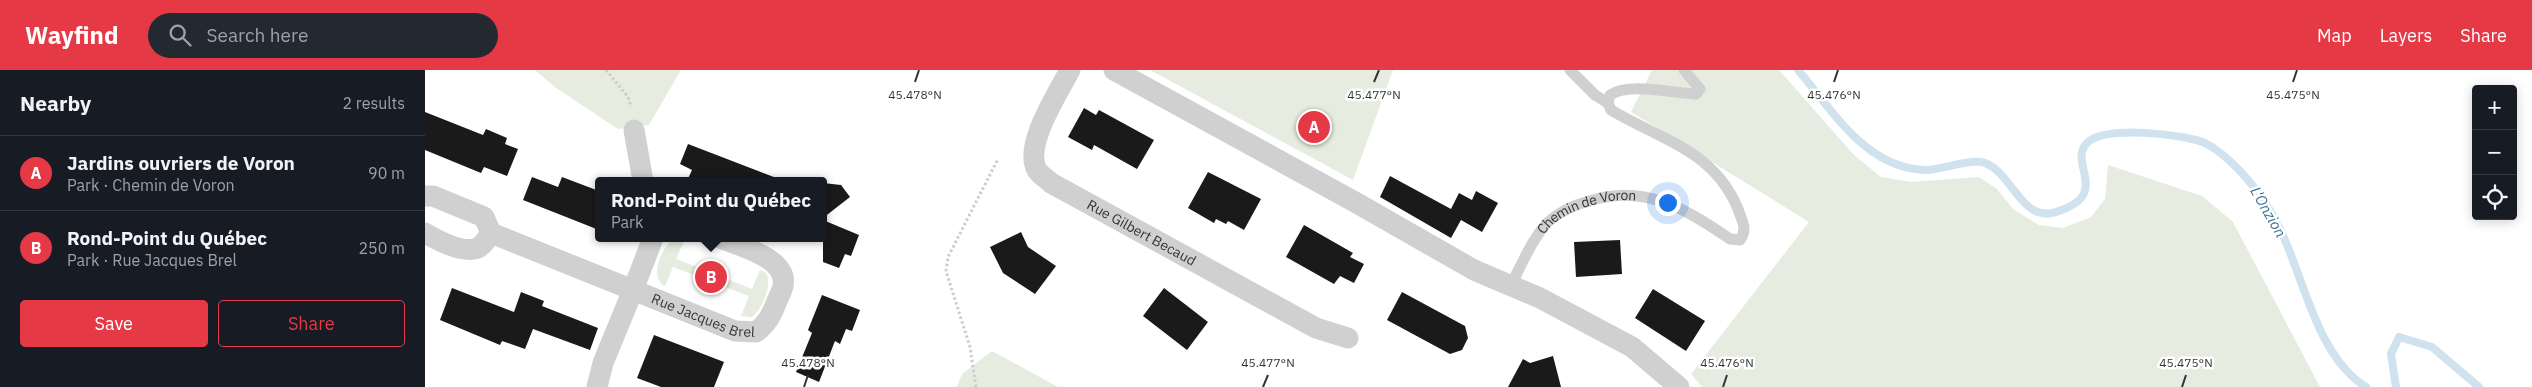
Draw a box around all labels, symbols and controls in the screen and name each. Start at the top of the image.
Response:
search box [148,13,498,58]
text: Wayfind [25,19,118,51]
icon: search [166,21,194,49]
text: Search here [206,23,308,47]
text: Map [2317,24,2352,47]
text: Layers [2380,24,2432,47]
text: Share [2460,24,2507,47]
map controls [2472,85,2517,220]
button: + [2472,85,2517,130]
text: 45.478°N [888,87,942,102]
text: 45.477°N [1347,87,1401,102]
text: 45.476°N [1807,87,1861,102]
text: 45.475°N [2266,87,2320,102]
text: Nearby [20,89,91,117]
text: 2 results [342,93,405,113]
pin: A [1298,108,1330,146]
button: − [2472,130,2517,175]
text: Jardins ouvriers de Voron [67,151,295,175]
text: A [31,163,41,183]
text: 90 m [368,163,405,183]
text: Park · Chemin de Voron [67,175,235,195]
button: locate [2472,175,2517,220]
popup [595,177,827,242]
water label: L'Onzion [2246,183,2291,241]
street label: Chemin de Voron [1533,186,1637,237]
text: Rond-Point du Québec [611,188,811,212]
your location [1655,190,1681,216]
street label: Rue Gilbert Becaud [1084,195,1199,270]
text: Park [611,212,643,232]
text: Rond-Point du Québec [67,226,267,250]
text: B [31,238,41,258]
text: 250 m [358,238,405,258]
text: Park · Rue Jacques Brel [67,250,237,270]
pin: B [695,258,727,296]
street label: Rue Jacques Brel [649,289,756,341]
button: Save [20,300,208,347]
button: Share [218,300,405,347]
text: 45.478°N [781,355,835,370]
text: 45.477°N [1241,355,1295,370]
text: 45.476°N [1700,355,1754,370]
text: 45.475°N [2159,355,2213,370]

